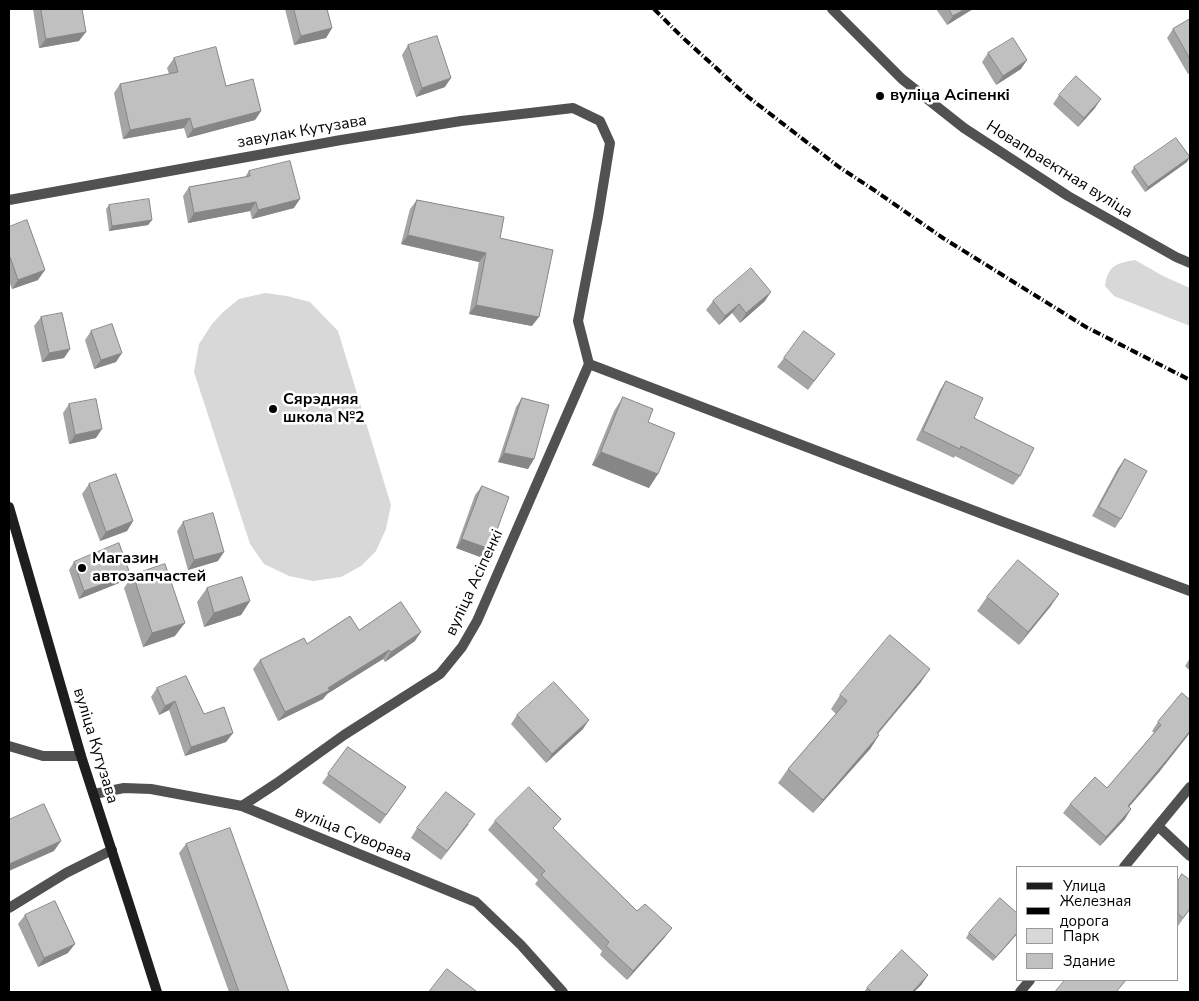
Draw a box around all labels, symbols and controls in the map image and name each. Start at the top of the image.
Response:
place label: вуліца Асіпенкі [890,86,1010,106]
marker: вуліца Асіпенкі [874,90,886,102]
street label: завулак Кутузава [236,111,368,153]
street label: Новапраектная вуліца [982,117,1136,223]
place label: Сярэдняя школа №2 [283,390,365,428]
marker: Сярэдняя школа №2 [267,403,279,415]
street label: вуліца Асіпенкі [442,527,508,639]
place label: Магазин автозапчастей [92,549,206,587]
marker: Магазин автозапчастей [76,562,88,574]
street label: вуліца Кутузава [68,686,122,806]
street label: вуліца Суворава [292,803,414,867]
legend [1016,866,1179,981]
text: Улица [1063,876,1106,896]
text: Железная дорога [1060,891,1131,931]
text: Парк [1063,926,1099,946]
text: Здание [1063,951,1115,971]

